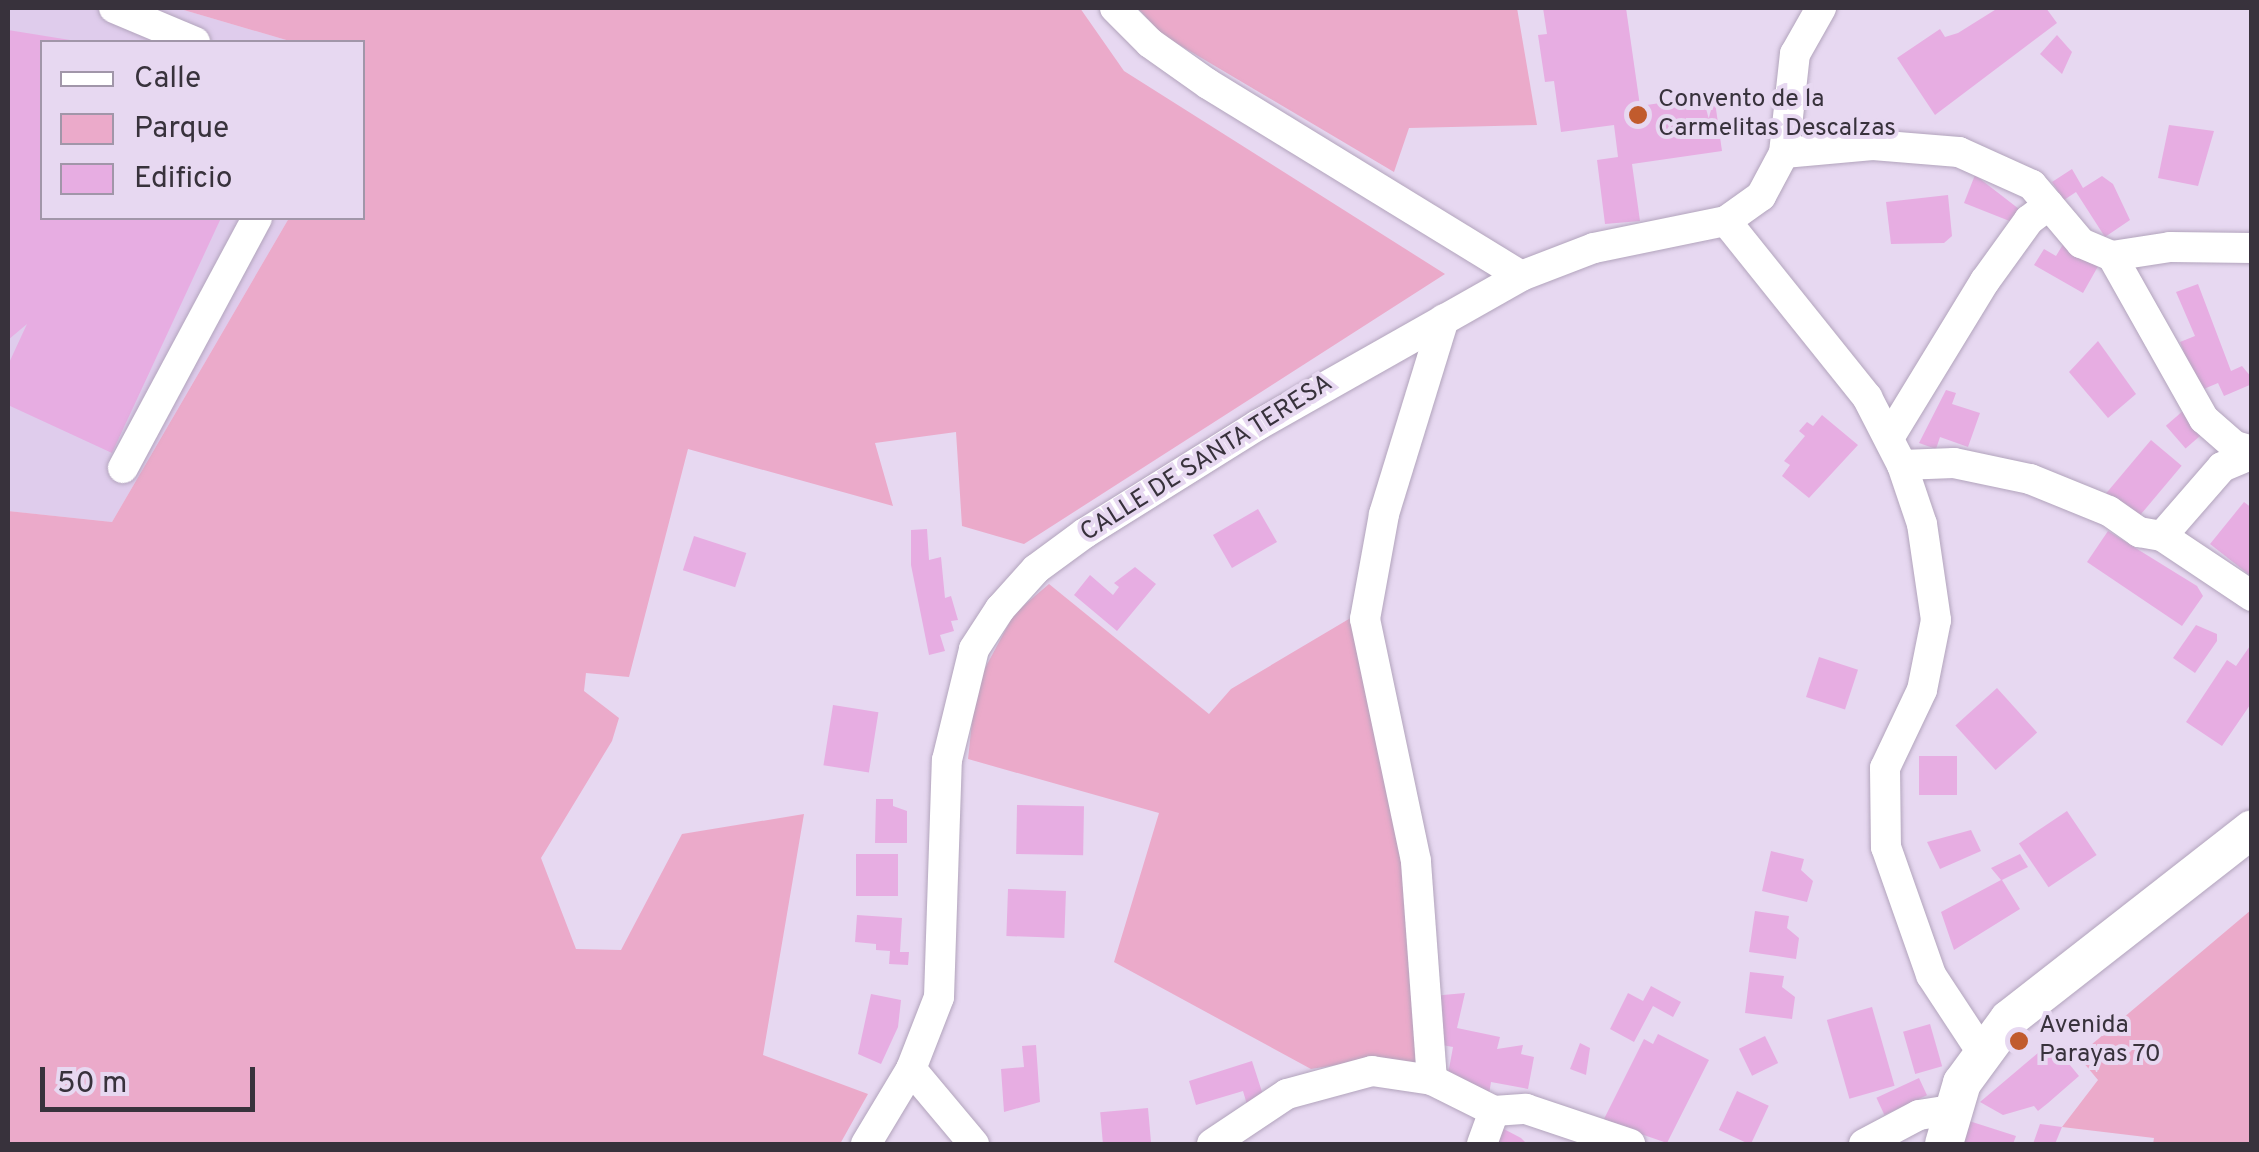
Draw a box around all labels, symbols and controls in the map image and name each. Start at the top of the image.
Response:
legend [40,40,365,220]
text: Calle [134,61,201,98]
place label: Convento de la Carmelitas Descalzas [1658,86,1896,145]
marker: Convento de la Carmelitas Descalzas [1627,104,1649,126]
text: Parque [134,111,229,148]
text: Edificio [134,161,232,198]
street label: CALLE DE SANTA TERESA [1075,369,1339,549]
place label: Avenida Parayas 70 [2039,1012,2162,1071]
marker: Avenida Parayas 70 [2008,1030,2030,1052]
scale bar [45,1047,260,1109]
text: 50 m [57,1066,127,1103]

